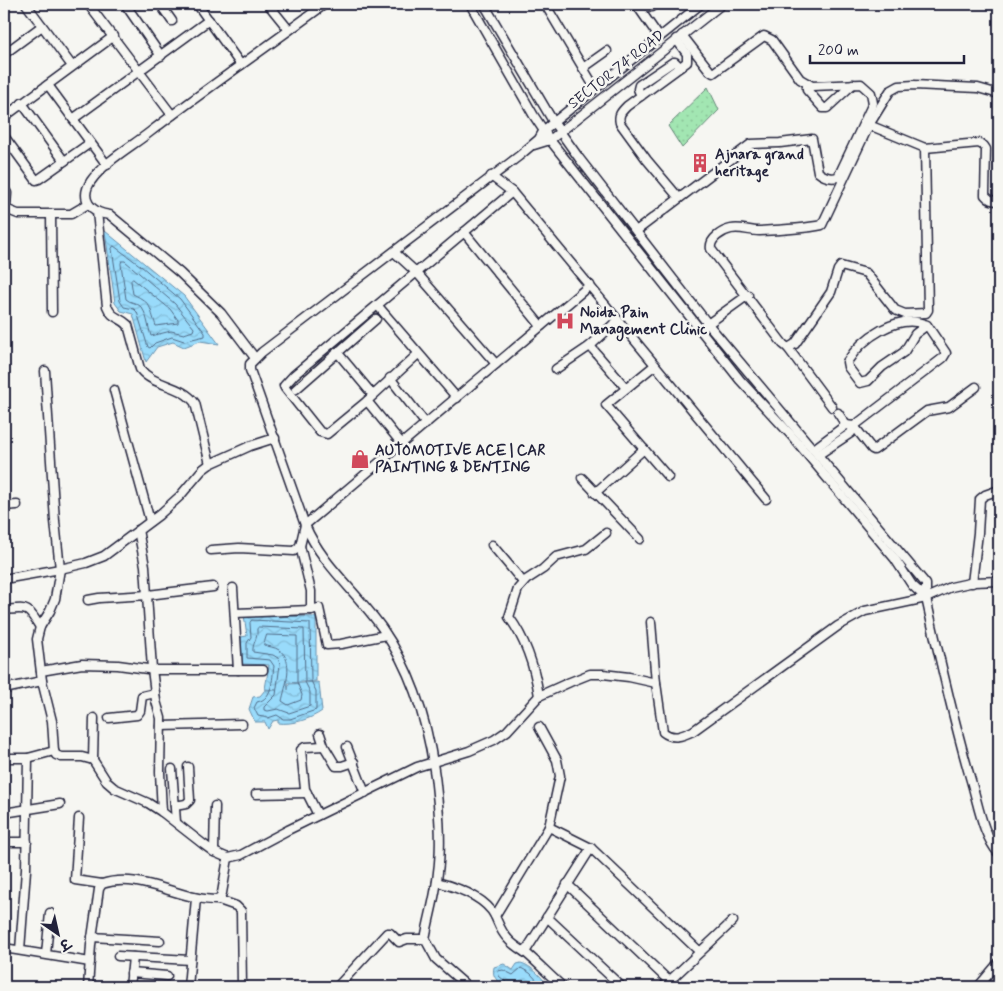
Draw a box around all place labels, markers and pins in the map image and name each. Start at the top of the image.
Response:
place label: Ajnara grand heritage [715,145,804,183]
building icon: Ajnara grand heritage [689,152,711,174]
place label: Noida Pain Management Clinic [580,303,707,342]
hospital icon: Noida Pain Management Clinic [554,310,576,332]
place label: AUTOMOTIVE ACE | CAR PAINTING & DENTING [375,441,546,478]
shop icon: AUTOMOTIVE ACE | CAR PAINTING & DENTING [349,448,371,470]

